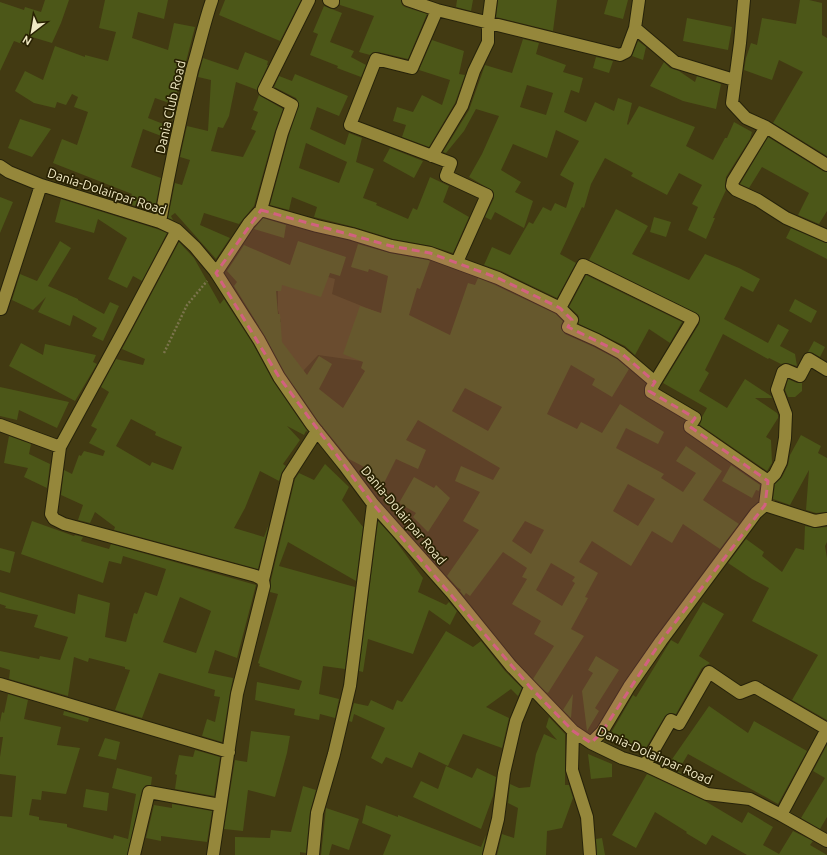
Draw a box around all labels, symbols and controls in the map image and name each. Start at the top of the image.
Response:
north arrow [12,12,52,52]
text: N [20,33,33,48]
street label: Dania Club Road [152,59,188,155]
street label: Dania-Dolairpar Road [46,165,168,217]
street label: Dania-Dolairpar Road [359,463,449,567]
street label: Dania-Dolairpar Road [595,723,715,787]

